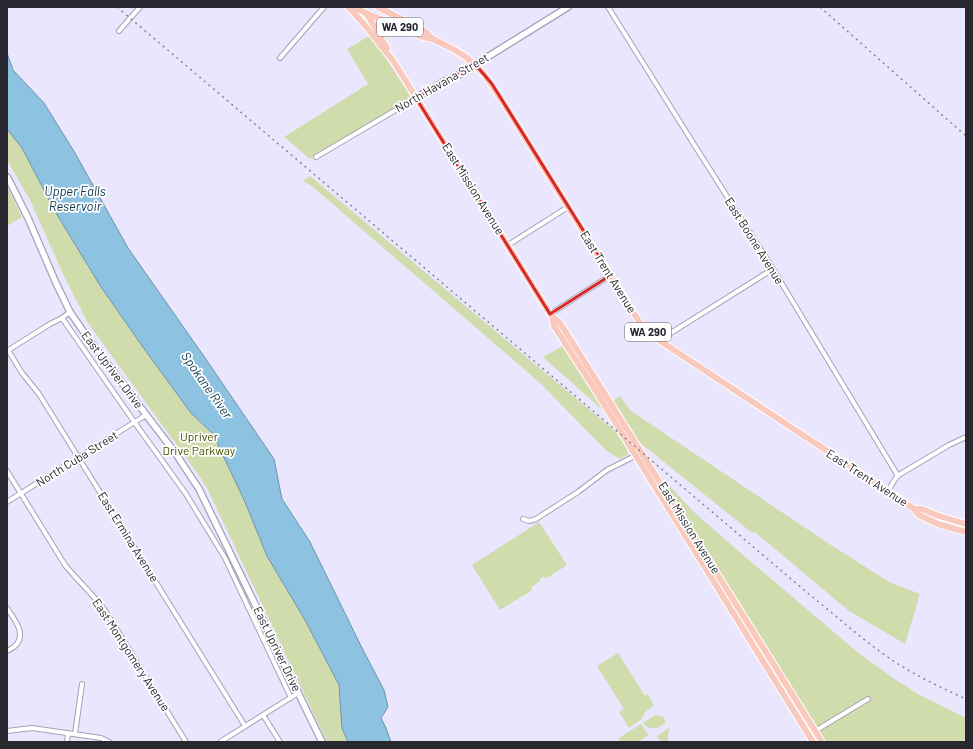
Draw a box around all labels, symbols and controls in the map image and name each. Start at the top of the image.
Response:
road number: WA 290 [377,18,423,36]
street label: North Havana Street [392,50,491,115]
street label: East Mission Avenue [440,140,508,237]
water label: Upper Falls Reservoir [44,183,106,214]
street label: East Boone Avenue [722,194,787,287]
street label: East Trent Avenue [578,228,640,315]
road number: WA 290 [625,323,671,341]
street label: East Upriver Drive [79,328,146,411]
water label: Spokane River [178,348,236,422]
street label: North Cuba Street [33,427,120,489]
park label: Upriver Drive Parkway [163,429,236,457]
street label: East Trent Avenue [824,446,911,509]
street label: East Mission Avenue [656,479,724,576]
street label: East Ermina Avenue [95,489,162,584]
street label: East Montgomery Avenue [90,595,174,714]
street label: East Upriver Drive [251,604,305,693]

